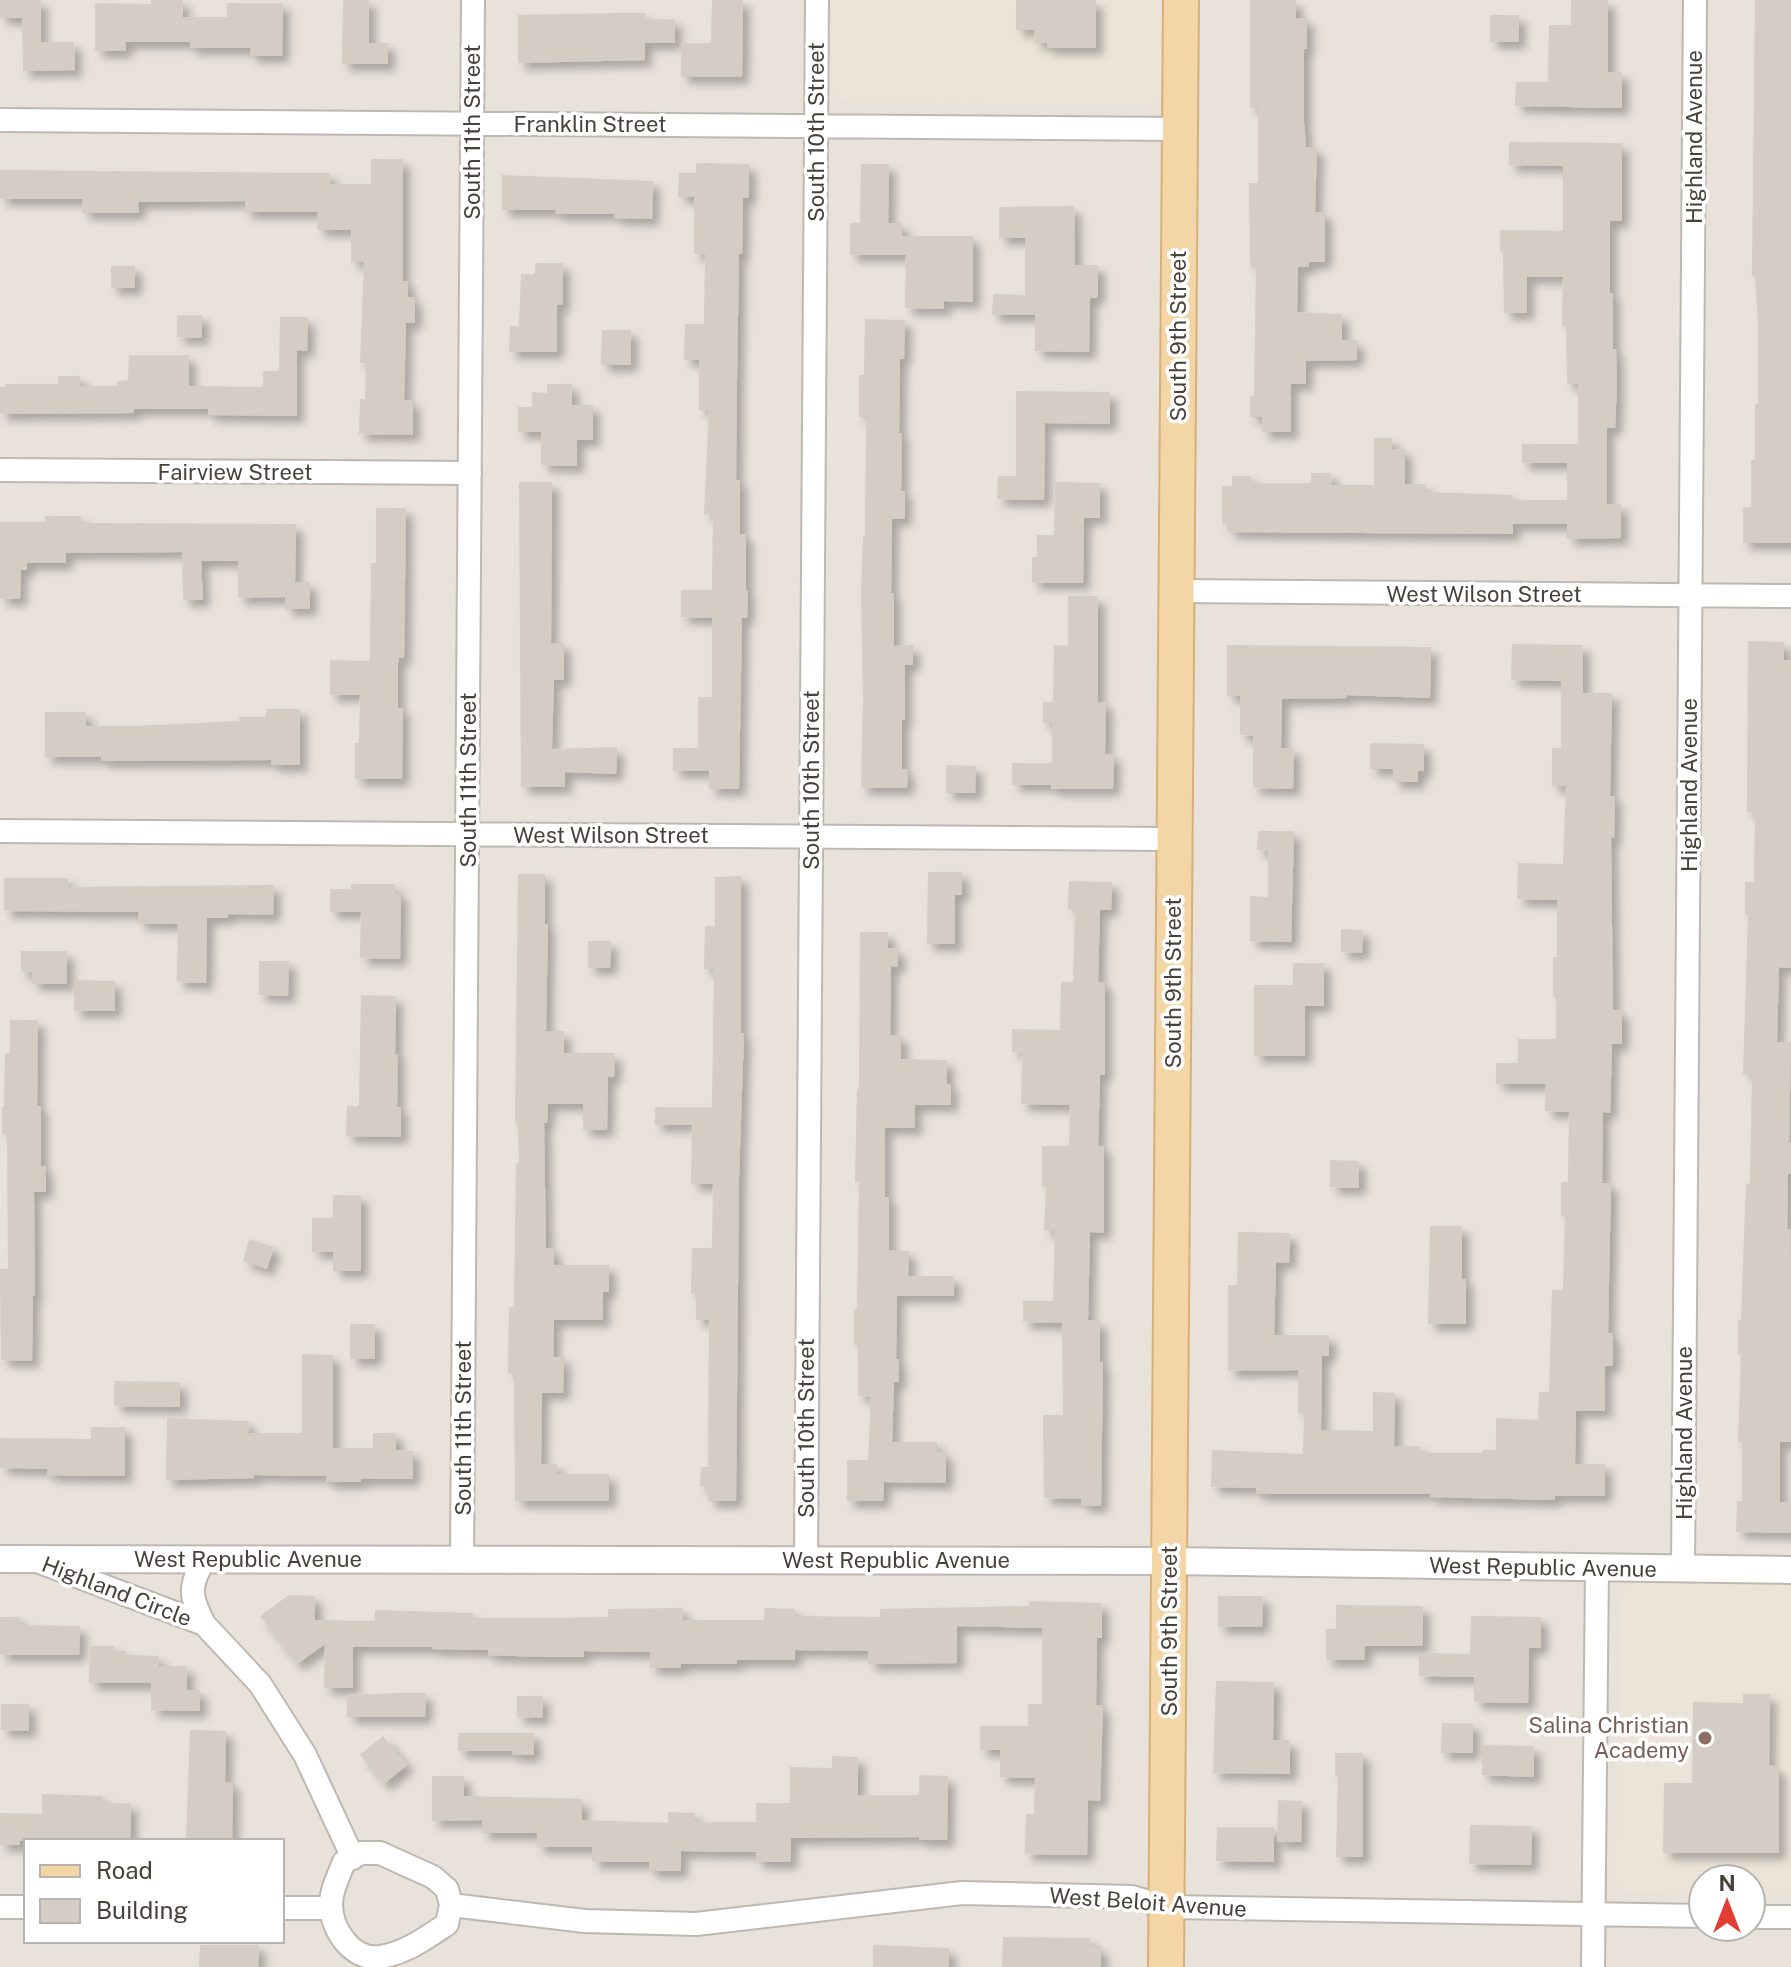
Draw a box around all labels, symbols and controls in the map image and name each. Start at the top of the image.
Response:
street label: South 10th Street [803,42,829,222]
street label: South 11th Street [459,44,485,220]
street label: Highland Avenue [1681,50,1707,224]
street label: Franklin Street [514,111,666,137]
street label: South 9th Street [1165,250,1191,422]
street label: Fairview Street [157,459,313,485]
street label: West Wilson Street [1386,581,1582,607]
street label: South 10th Street [798,690,824,870]
street label: South 11th Street [455,692,481,868]
street label: Highland Avenue [1676,698,1702,872]
street label: West Wilson Street [513,822,709,848]
street label: South 9th Street [1160,897,1186,1069]
street label: South 10th Street [793,1338,819,1518]
street label: South 11th Street [450,1340,476,1516]
street label: Highland Avenue [1671,1346,1697,1520]
street label: South 9th Street [1156,1545,1182,1717]
street label: West Republic Avenue [134,1546,362,1572]
street label: West Republic Avenue [782,1547,1010,1573]
street label: Highland Circle [39,1551,195,1631]
street label: West Republic Avenue [1429,1552,1657,1582]
place label: Salina Christian Academy [1528,1712,1689,1763]
marker: Salina Christian Academy [1696,1729,1714,1747]
legend [24,1839,284,1943]
text: Road [96,1856,153,1884]
north arrow [1687,1863,1767,1943]
text: N [1718,1870,1736,1896]
street label: West Beloit Avenue [1048,1882,1248,1922]
text: Building [96,1896,188,1924]

